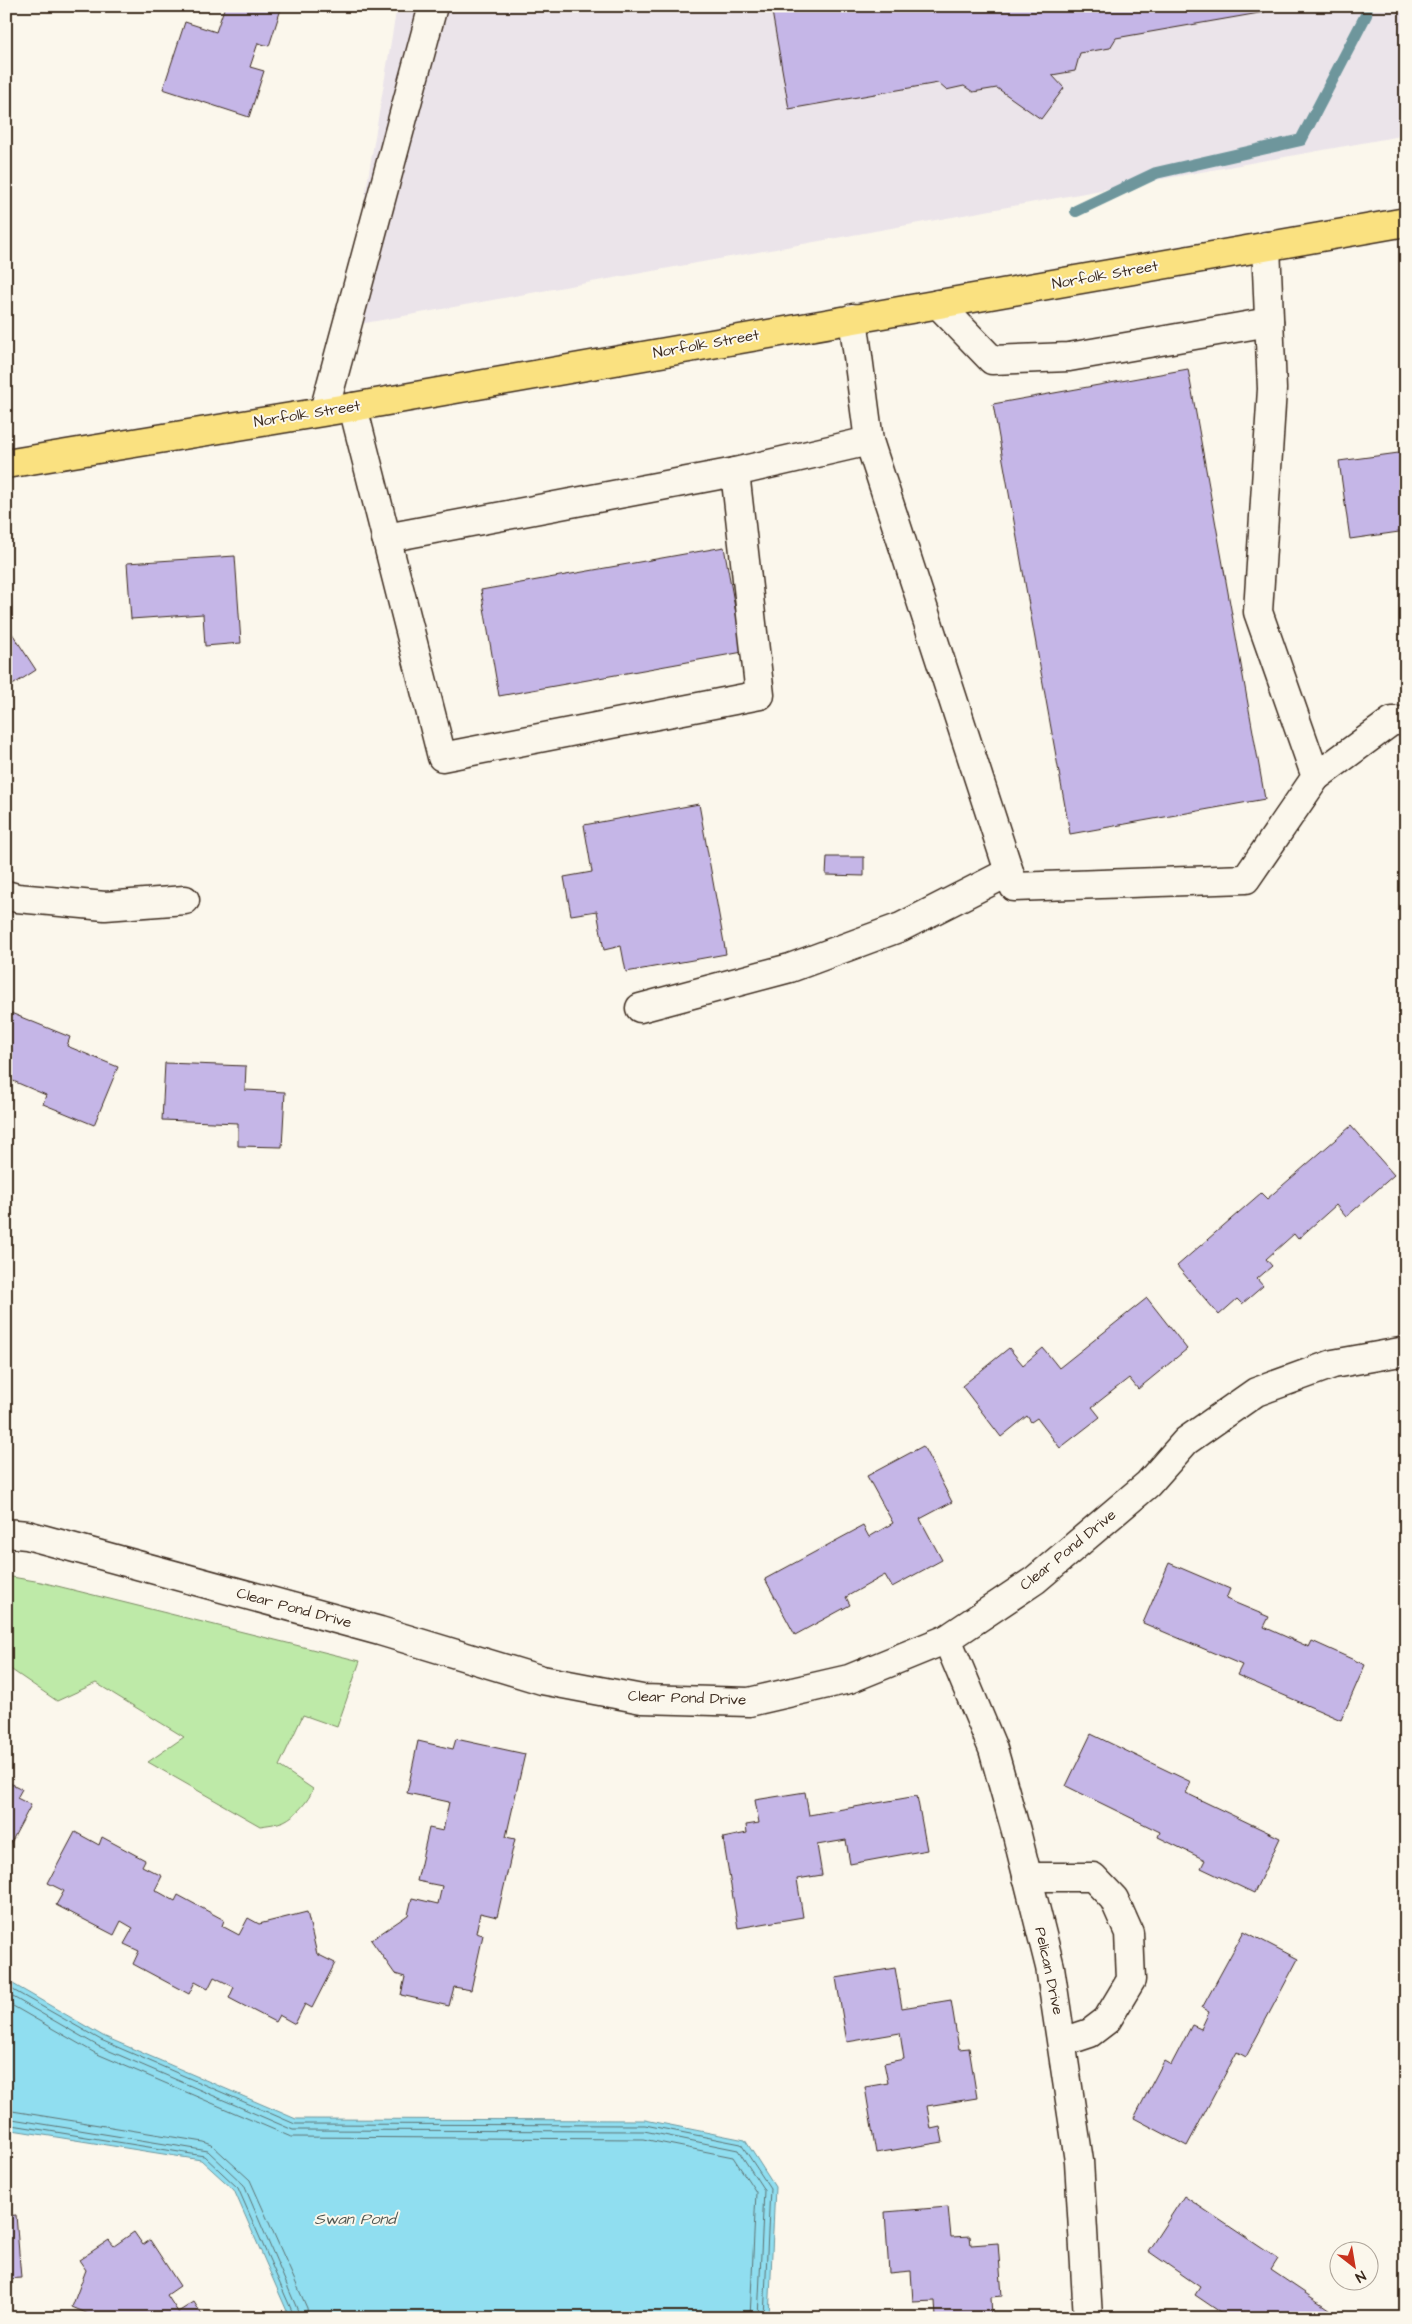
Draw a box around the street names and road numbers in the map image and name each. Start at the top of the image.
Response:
street label: Norfolk Street [1050,255,1160,295]
street label: Norfolk Street [651,324,761,364]
street label: Norfolk Street [252,395,362,433]
street label: Clear Pond Drive [1015,1505,1121,1595]
street label: Clear Pond Drive [234,1583,354,1633]
street label: Clear Pond Drive [627,1685,747,1711]
street label: Pelican Drive [1029,1925,1069,2017]

